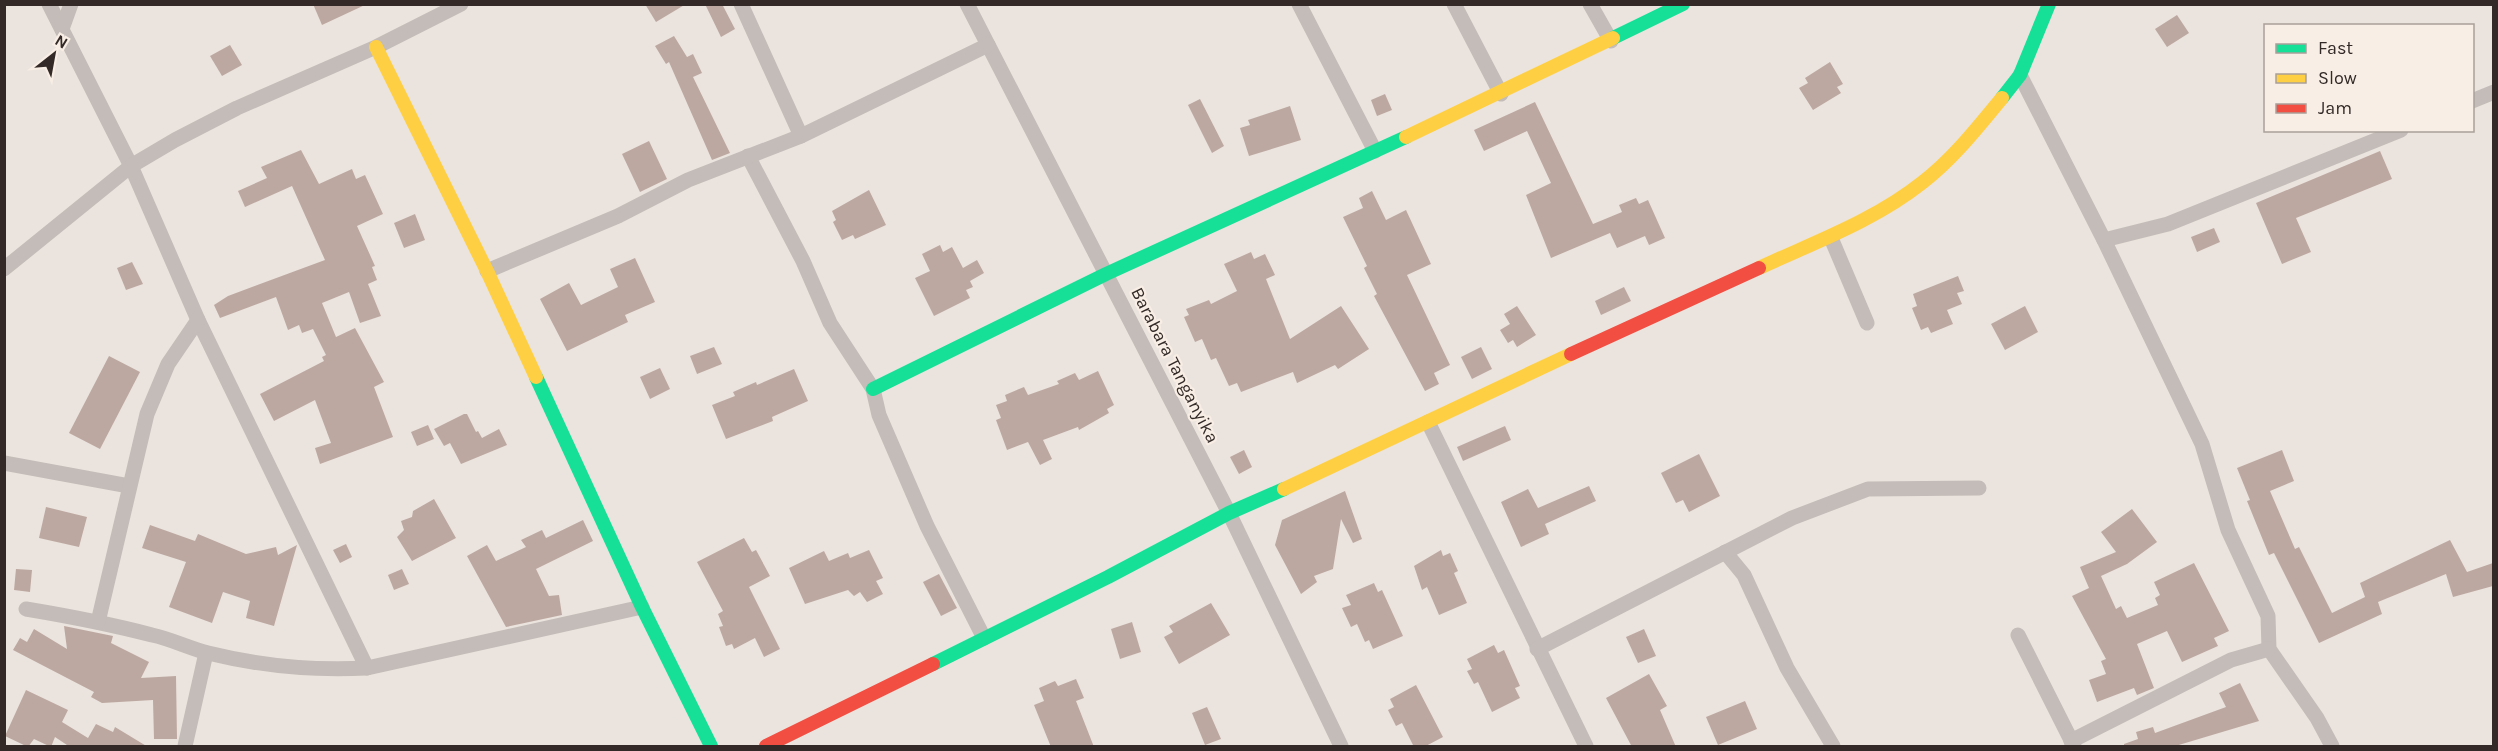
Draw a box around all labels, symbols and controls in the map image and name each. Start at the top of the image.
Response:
north arrow [24,24,84,84]
legend [2264,24,2474,132]
text: N [52,30,71,53]
text: Fast [2318,37,2353,59]
text: Slow [2318,67,2357,89]
text: Jam [2318,97,2352,119]
street label: Barabara Tanganyika [1126,283,1224,447]

